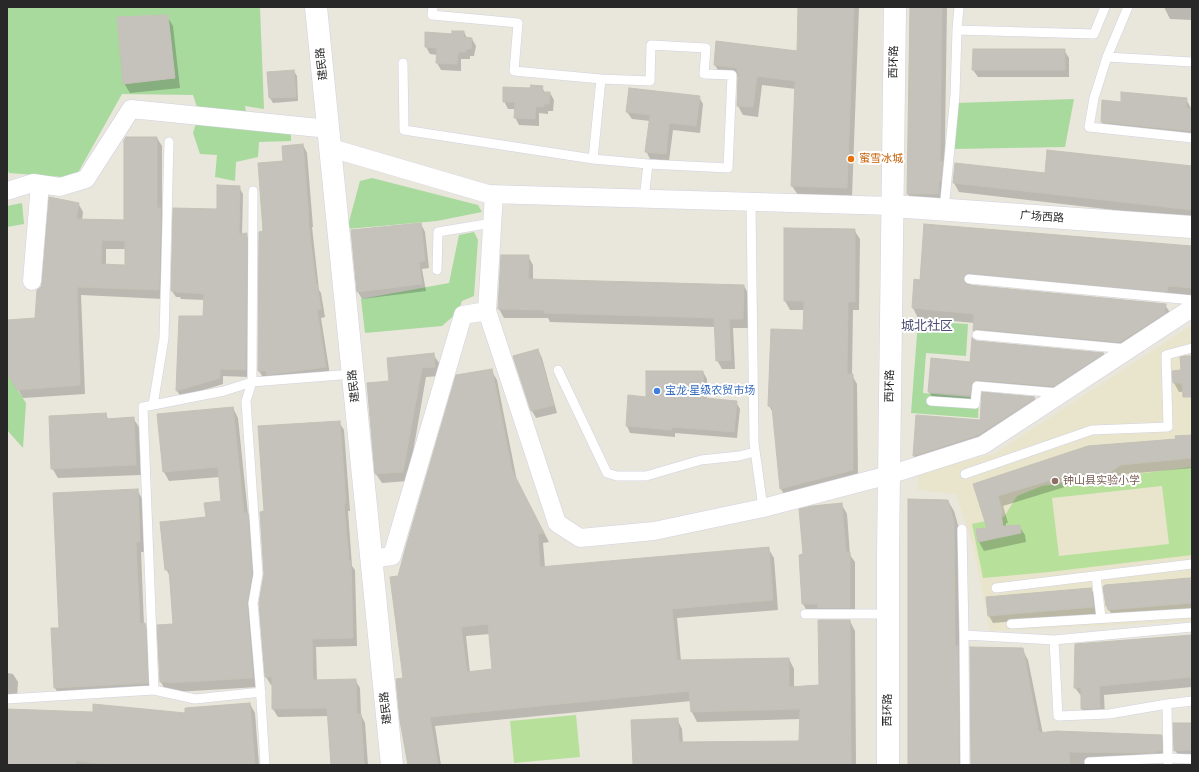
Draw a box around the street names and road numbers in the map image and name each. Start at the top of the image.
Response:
street label: 西环路 [887,45,901,79]
street label: 建民路 [314,47,330,81]
street label: 广场西路 [1020,209,1064,225]
street label: 建民路 [346,369,362,403]
street label: 西环路 [883,369,897,403]
street label: 建民路 [378,691,394,725]
street label: 西环路 [881,694,895,726]

